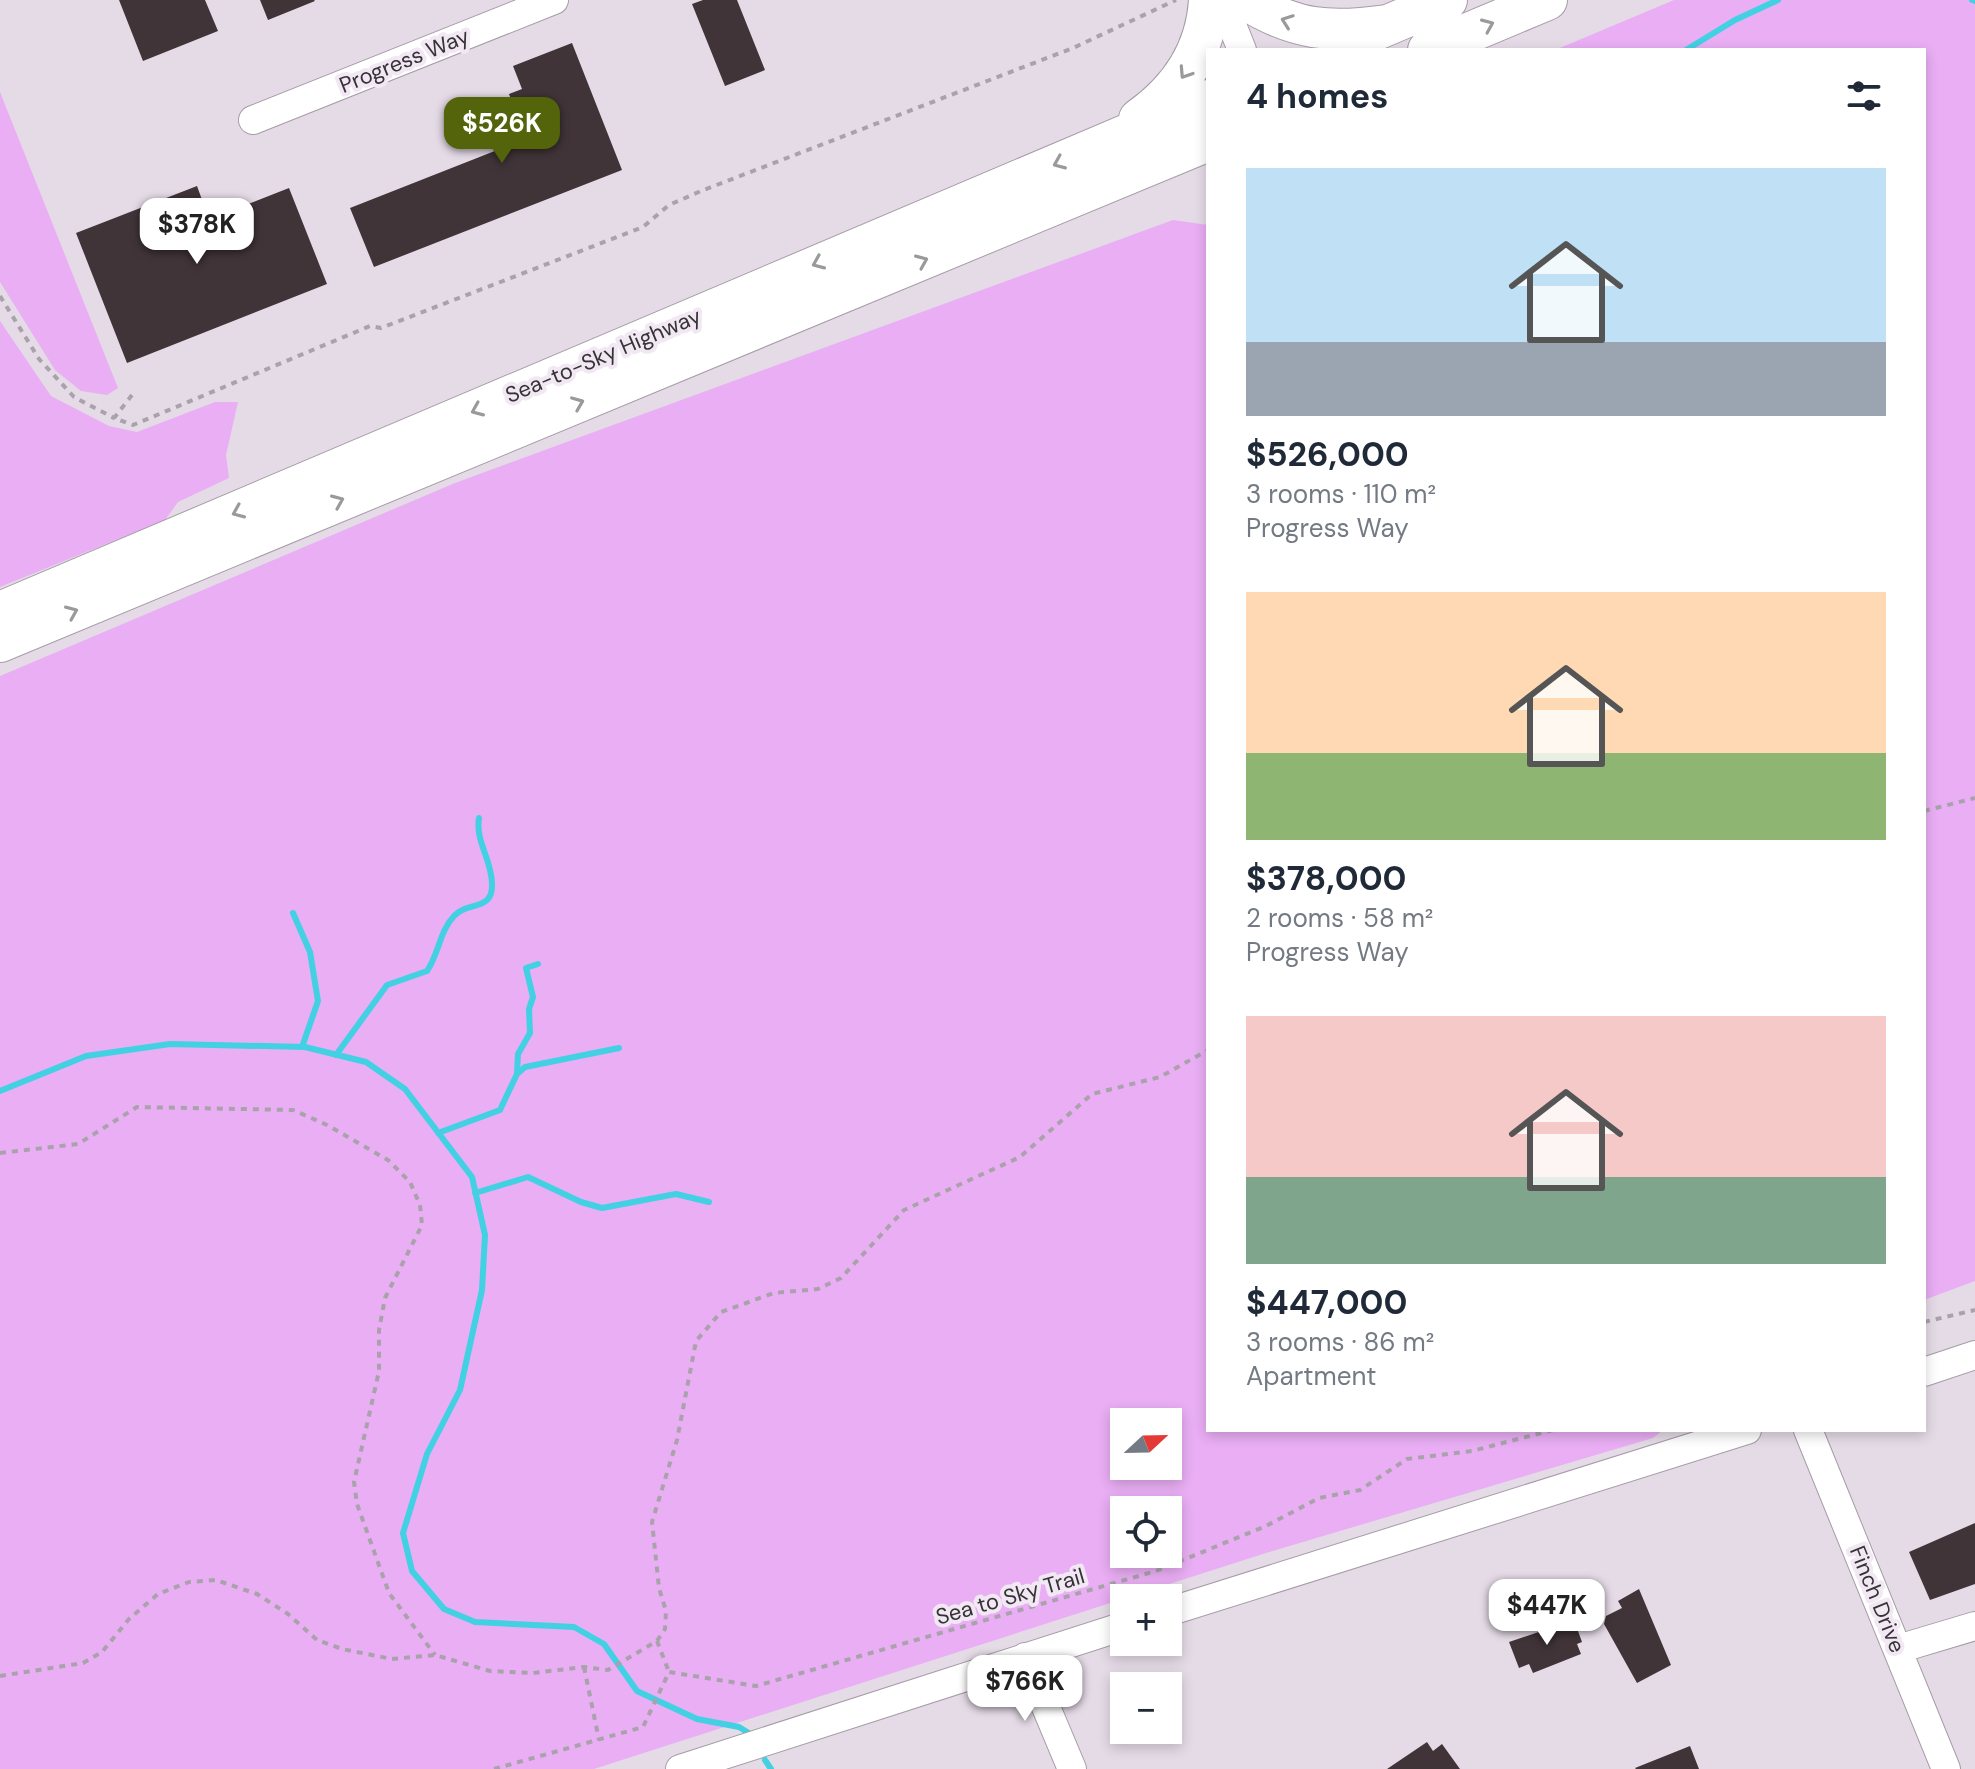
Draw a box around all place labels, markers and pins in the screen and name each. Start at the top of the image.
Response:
pin: $526K [446,97,558,165]
pin: $378K [141,198,253,266]
pin: $447K [1491,1579,1603,1647]
pin: $766K [969,1655,1081,1723]

